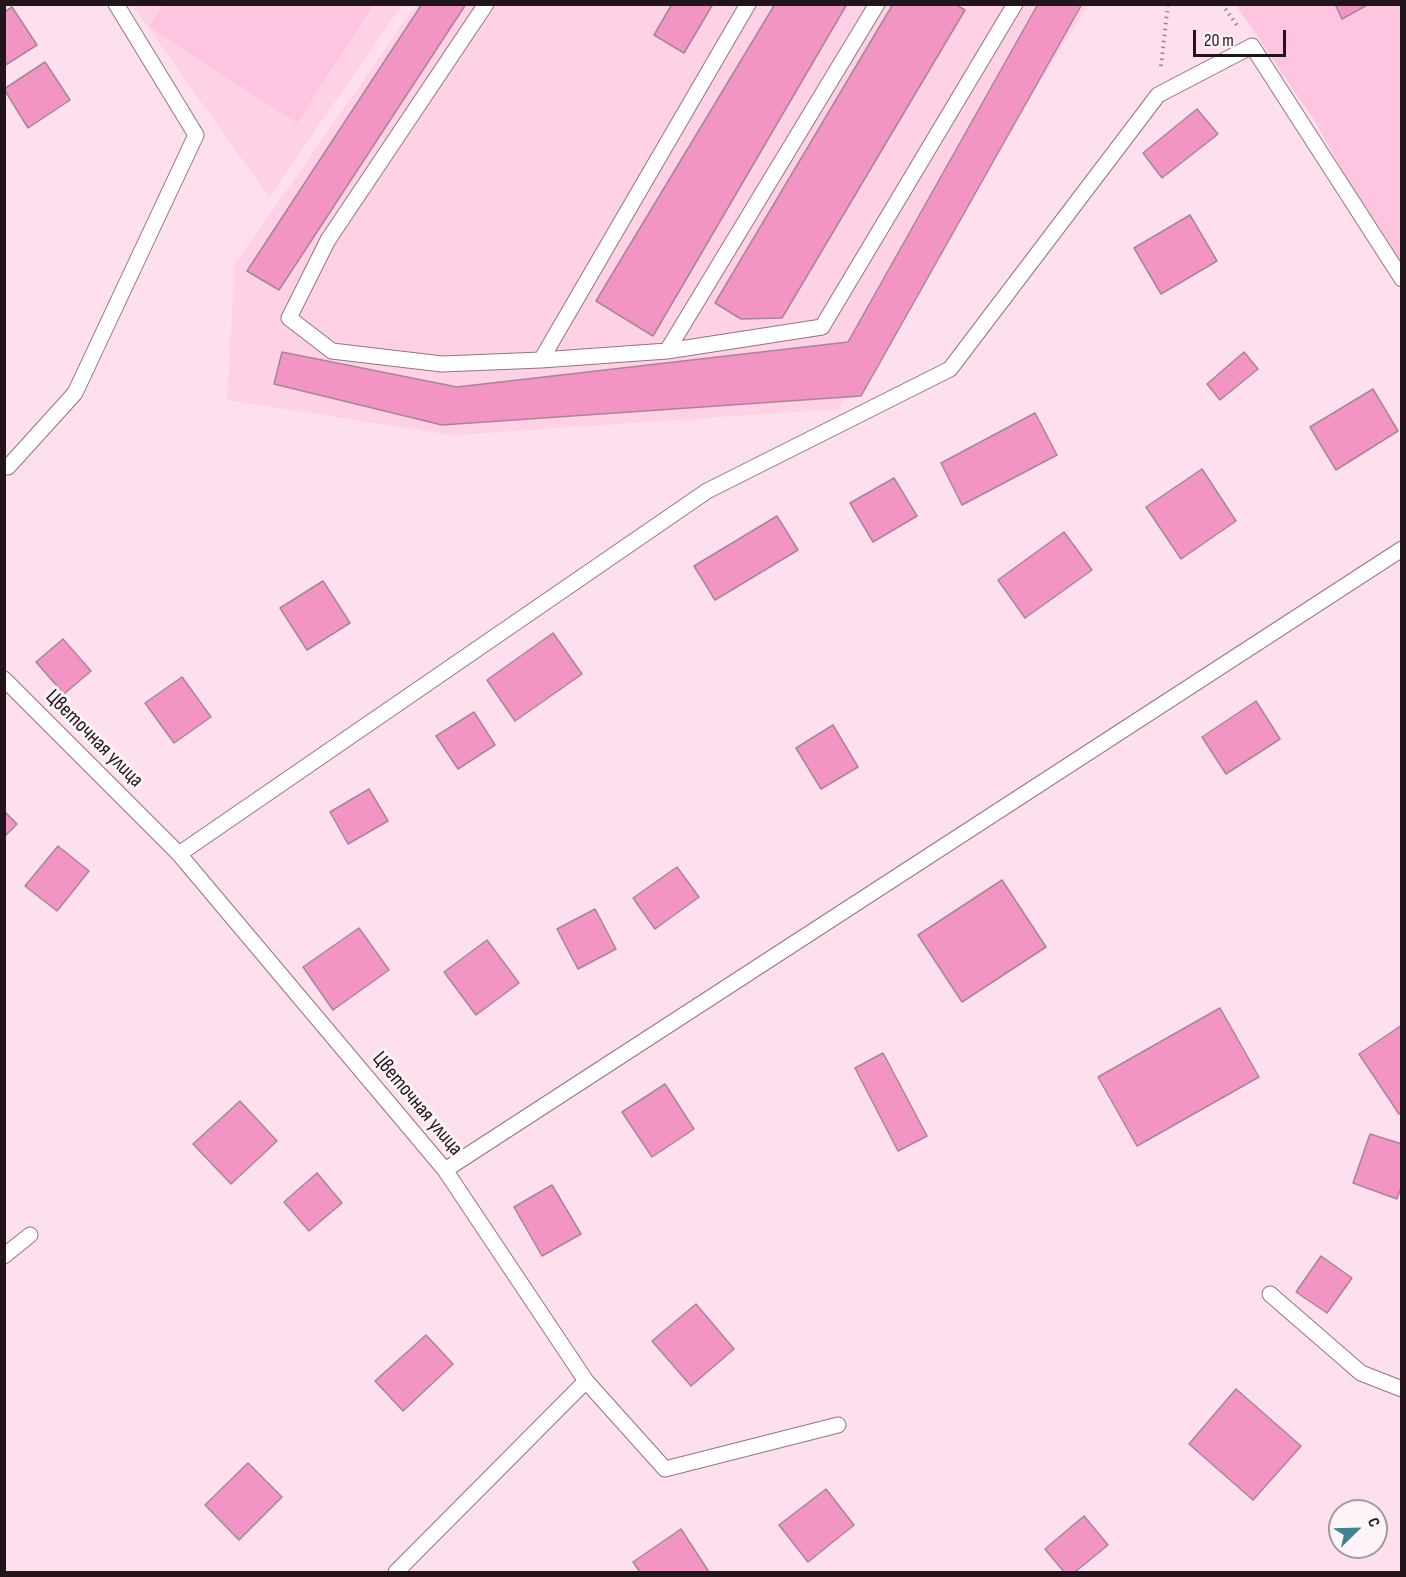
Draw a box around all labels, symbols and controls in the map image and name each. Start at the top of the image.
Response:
scale bar [1196,18,1289,56]
text: 20 m [1204,30,1234,51]
street label: Цветочная улица [40,685,148,793]
street label: Цветочная улица [366,1047,468,1161]
north arrow [1328,1499,1388,1559]
text: С [1363,1515,1384,1530]

